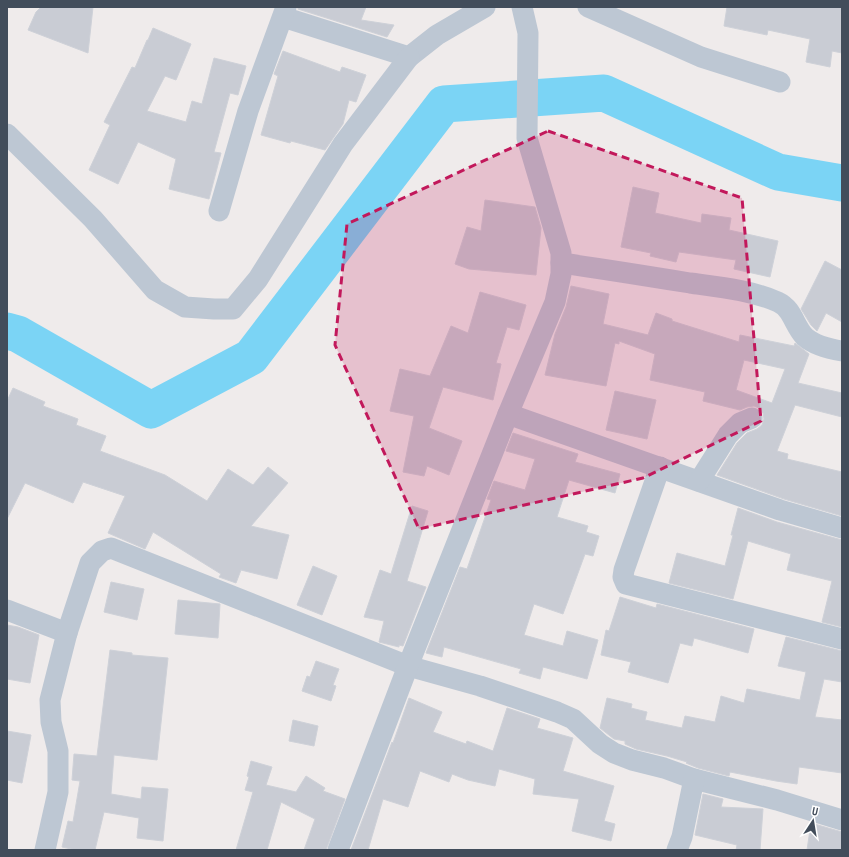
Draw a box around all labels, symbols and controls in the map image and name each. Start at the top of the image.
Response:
north arrow [793,801,833,841]
text: U [811,804,820,819]

